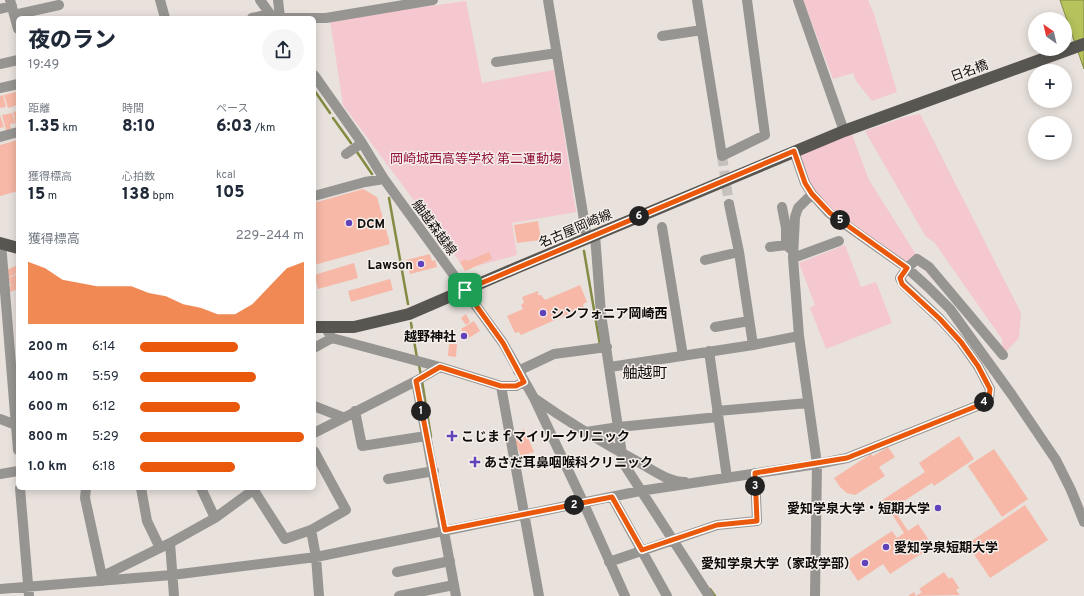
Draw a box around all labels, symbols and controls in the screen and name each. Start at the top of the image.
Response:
north arrow [1028,12,1072,56]
map controls [1028,12,1072,160]
text: 夜のラン [28,28,116,55]
button: share [262,29,304,71]
text: 19:49 [28,57,59,73]
street label: 日名橋 [948,57,991,86]
button: + [1028,64,1072,108]
text: 距離 [28,102,50,116]
text: 時間 [122,102,144,116]
text: ペース [216,102,248,116]
text: 1.35 [28,116,60,138]
text: 8:10 [122,116,155,138]
text: 6:03 [216,116,252,138]
button: − [1028,116,1072,160]
text: km [60,121,78,135]
text: /km [252,121,275,135]
park label: 岡崎城西高等学校 第二運動場 [390,151,562,168]
text: kcal [216,168,236,182]
text: 獲得標高 [28,170,72,184]
text: 心拍数 [122,170,155,184]
text: 105 [216,182,245,204]
text: 15 [28,184,45,206]
text: 138 [122,184,150,206]
text: m [45,189,57,203]
text: bpm [150,189,174,203]
street label: 舳越森越線 [408,197,460,259]
street label: 名古屋岡崎線 [536,206,615,252]
pin: 6 [629,206,649,226]
text: 6 [636,209,642,223]
pin: 5 [830,210,850,230]
text: 5 [837,213,843,227]
place label: DCM [357,217,385,233]
marker: DCM [344,218,354,228]
text: 229–244 m [236,228,304,244]
text: 獲得標高 [28,232,80,248]
place label: Lawson [368,258,413,274]
marker: Lawson [416,259,426,269]
pin [448,273,482,307]
icon: arrive [454,279,476,301]
place label: シンフォニア岡崎西 [551,307,668,323]
marker: シンフォニア岡崎西 [538,308,548,318]
place label: 越野神社 [404,329,456,346]
marker: 越野神社 [459,331,469,341]
text: 200 m [28,339,68,355]
text: 6:14 [92,339,115,355]
district label: 舳越町 [622,365,668,384]
text: 400 m [28,369,68,385]
text: 5:59 [92,369,119,385]
pin: 4 [974,392,994,412]
text: 4 [980,395,988,409]
text: 600 m [28,399,68,415]
text: 6:12 [92,399,116,415]
pin: 1 [411,401,431,421]
text: 1 [419,404,423,418]
text: 800 m [28,429,68,445]
text: 5:29 [92,429,119,445]
marker: こじまｆマイリークリニック [446,430,458,442]
place label: こじまｆマイリークリニック [461,430,630,446]
place label: あさだ耳鼻咽喉科クリニック [484,455,653,472]
marker: あさだ耳鼻咽喉科クリニック [469,456,481,468]
text: 1.0 km [28,459,67,475]
text: 6:18 [92,459,115,475]
pin: 3 [745,476,765,496]
text: 3 [752,479,758,493]
pin: 2 [564,495,584,515]
text: 2 [571,498,577,512]
place label: 愛知学泉大学・短期大学 [787,501,930,518]
marker: 愛知学泉大学・短期大学 [933,503,943,513]
place label: 愛知学泉短期大学 [894,540,998,557]
marker: 愛知学泉短期大学 [881,542,891,552]
place label: 愛知学泉大学（家政学部） [701,556,857,573]
marker: 愛知学泉大学（家政学部） [860,558,870,568]

